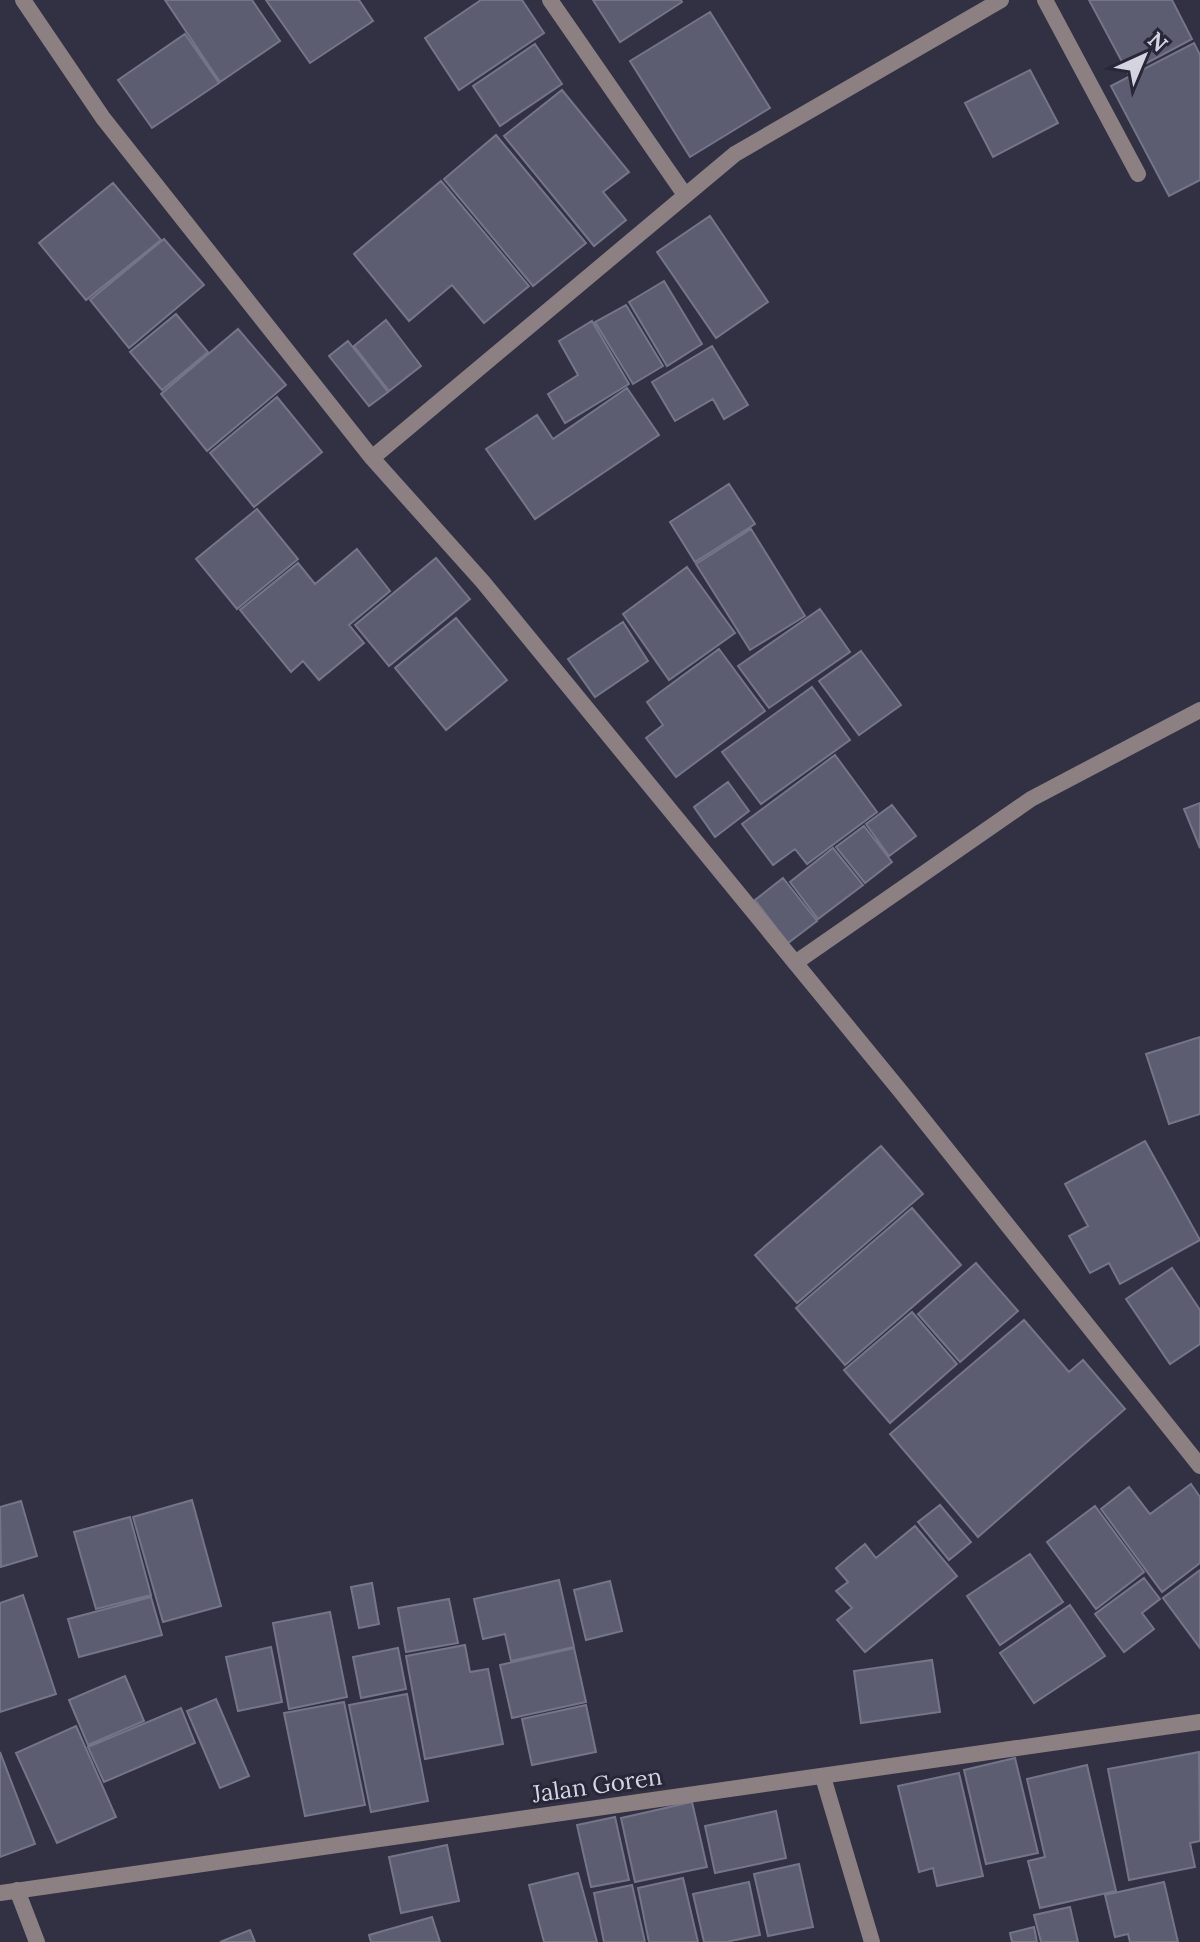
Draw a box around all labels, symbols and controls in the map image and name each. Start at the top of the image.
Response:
north arrow [1104,16,1184,96]
text: N [1142,26,1174,58]
street label: Jalan Goren [529,1761,664,1810]

